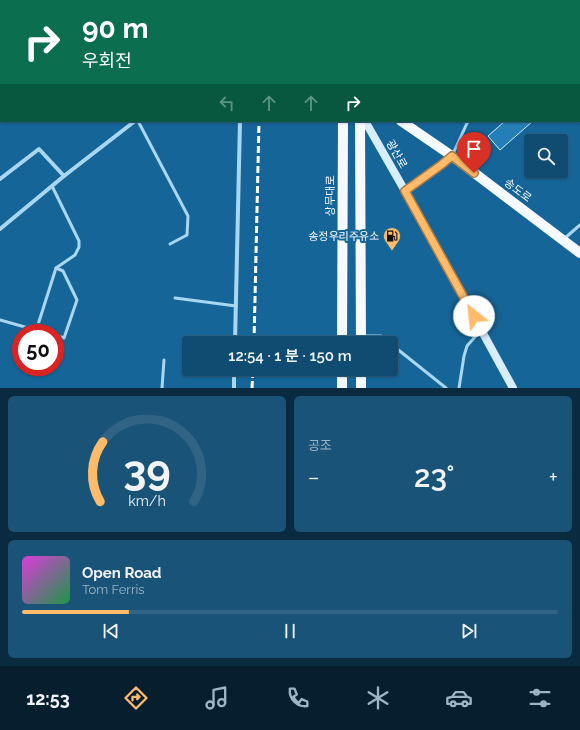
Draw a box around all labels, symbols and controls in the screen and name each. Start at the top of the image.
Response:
text: 90 m [82,12,148,45]
icon: right [16,16,68,68]
text: 우회전 [82,50,132,71]
icon: left [216,92,238,114]
icon: ahead [258,92,280,114]
icon: ahead [300,92,322,114]
icon: right [342,92,364,114]
pin [457,132,491,173]
map controls [524,134,568,178]
button: search [524,134,568,178]
street label: 광산로 [383,138,410,171]
icon: arrive [463,138,485,160]
street label: 상무대로 [324,176,337,216]
street label: 송도로 [502,176,534,205]
fuel station icon: 송정우리주유소 [382,226,402,251]
place label: 송정우리주유소 [308,230,379,243]
position arrow [453,295,495,337]
speed limit sign: 50 [12,324,64,376]
text: 12:54 · 1 분 · 150 m [228,347,352,365]
text: 공조 [308,438,332,453]
text: 39 [123,446,171,495]
text: 23° [414,459,455,494]
text: − [308,464,320,490]
text: + [549,464,558,490]
text: km/h [128,493,166,509]
text: Open Road [82,564,162,582]
text: Tom Ferris [82,582,145,597]
icon: previous [100,620,122,642]
icon: pause [279,620,301,642]
icon: next [458,620,480,642]
icon: directions [122,684,150,712]
icon: music [203,684,231,712]
icon: phone [284,684,312,712]
icon: climate [364,684,392,712]
icon: car [445,684,473,712]
icon: filters [526,684,554,712]
text: 12:53 [26,688,70,709]

